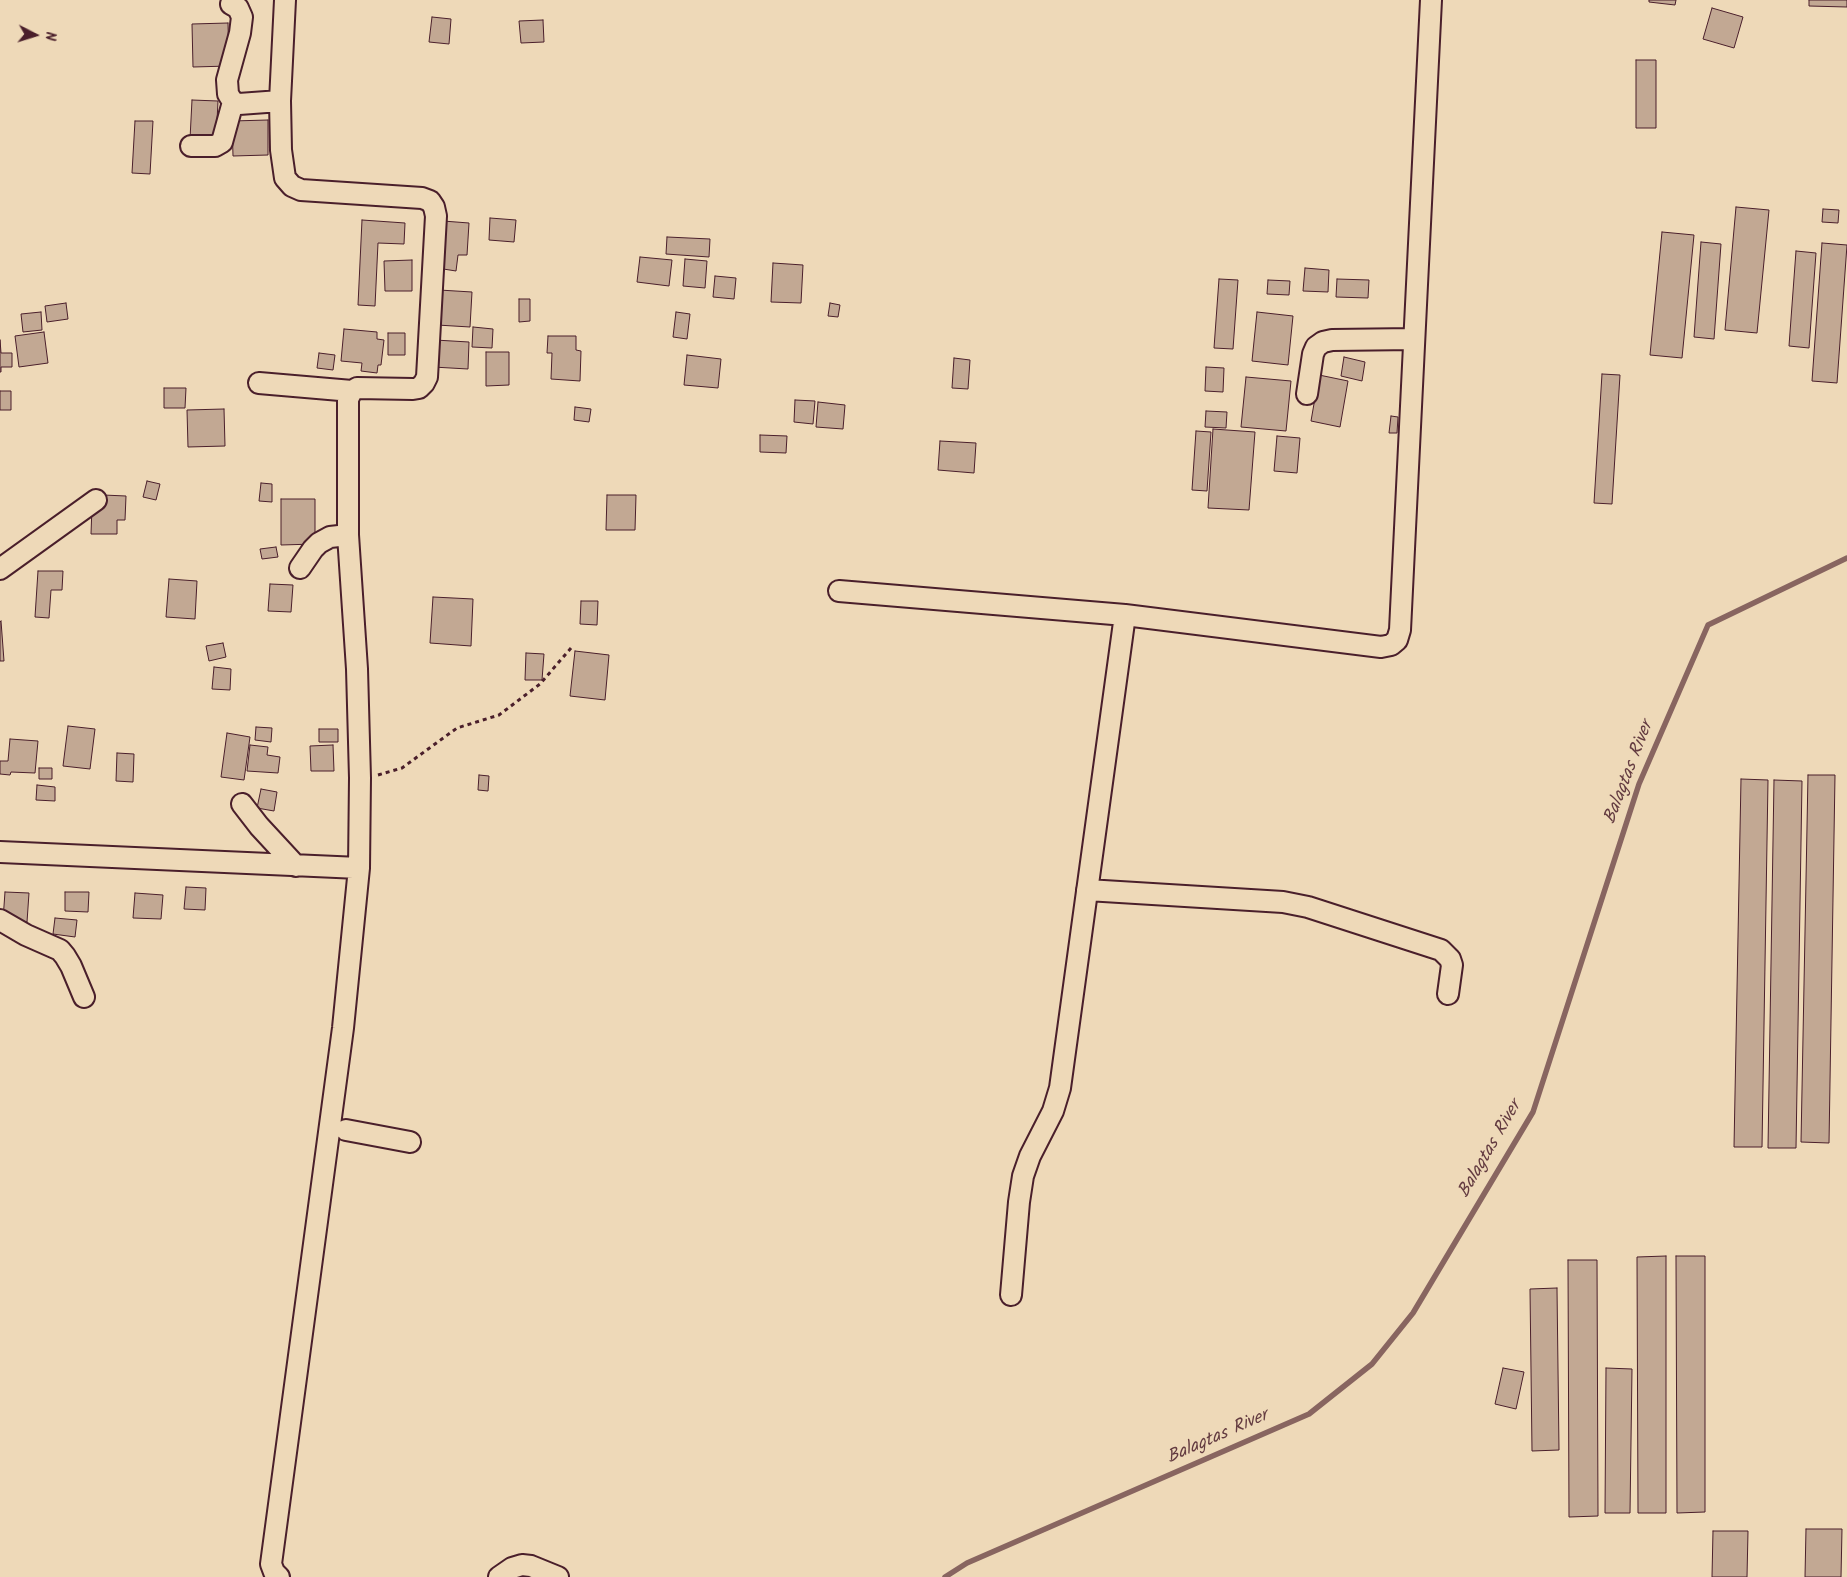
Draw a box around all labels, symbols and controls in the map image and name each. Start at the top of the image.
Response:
north arrow [10,10,60,60]
text: N [39,31,61,42]
water label: Balagtas River [1601,719,1659,827]
water label: Balagtas River [1455,1098,1527,1202]
water label: Balagtas River [1164,1406,1272,1470]

